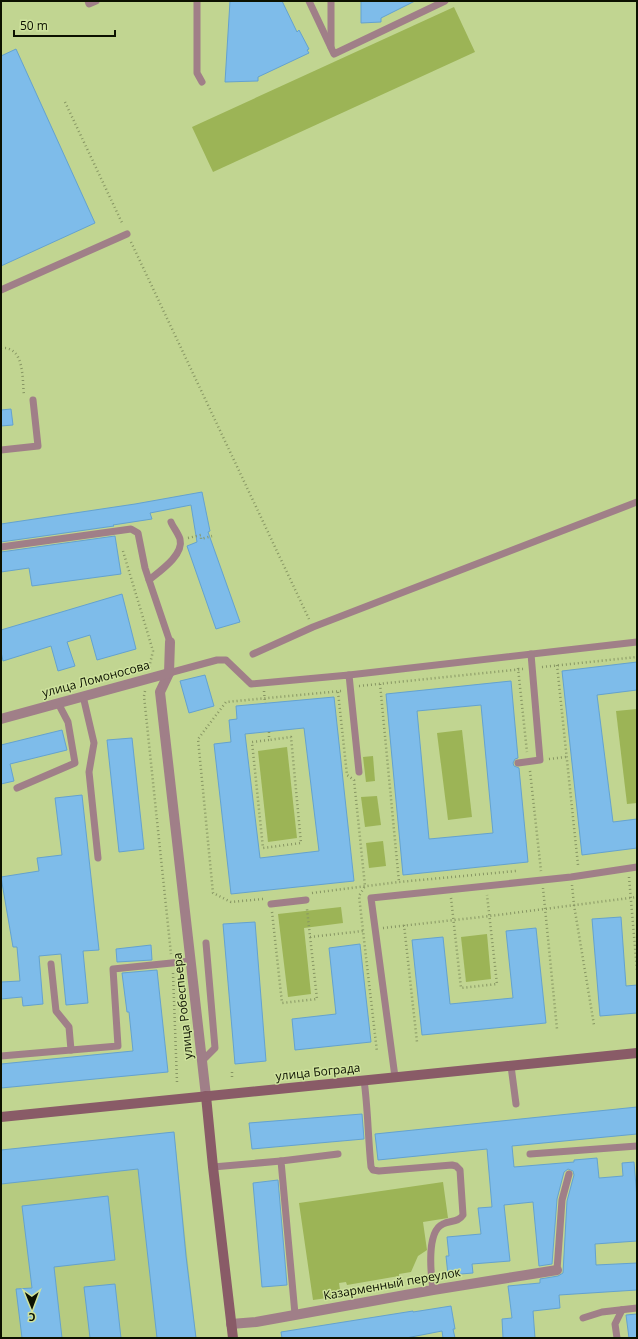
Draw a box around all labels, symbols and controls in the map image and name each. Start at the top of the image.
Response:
scale bar [14,12,115,38]
text: 50 m [20,17,48,34]
street label: улица Ломоносова [40,656,152,701]
street label: улица Робеспьера [168,952,197,1060]
street label: улица Бограда [275,1059,361,1084]
street label: Казарменный переулок [322,1263,463,1304]
north arrow [12,1287,52,1327]
text: С [29,1310,36,1325]

